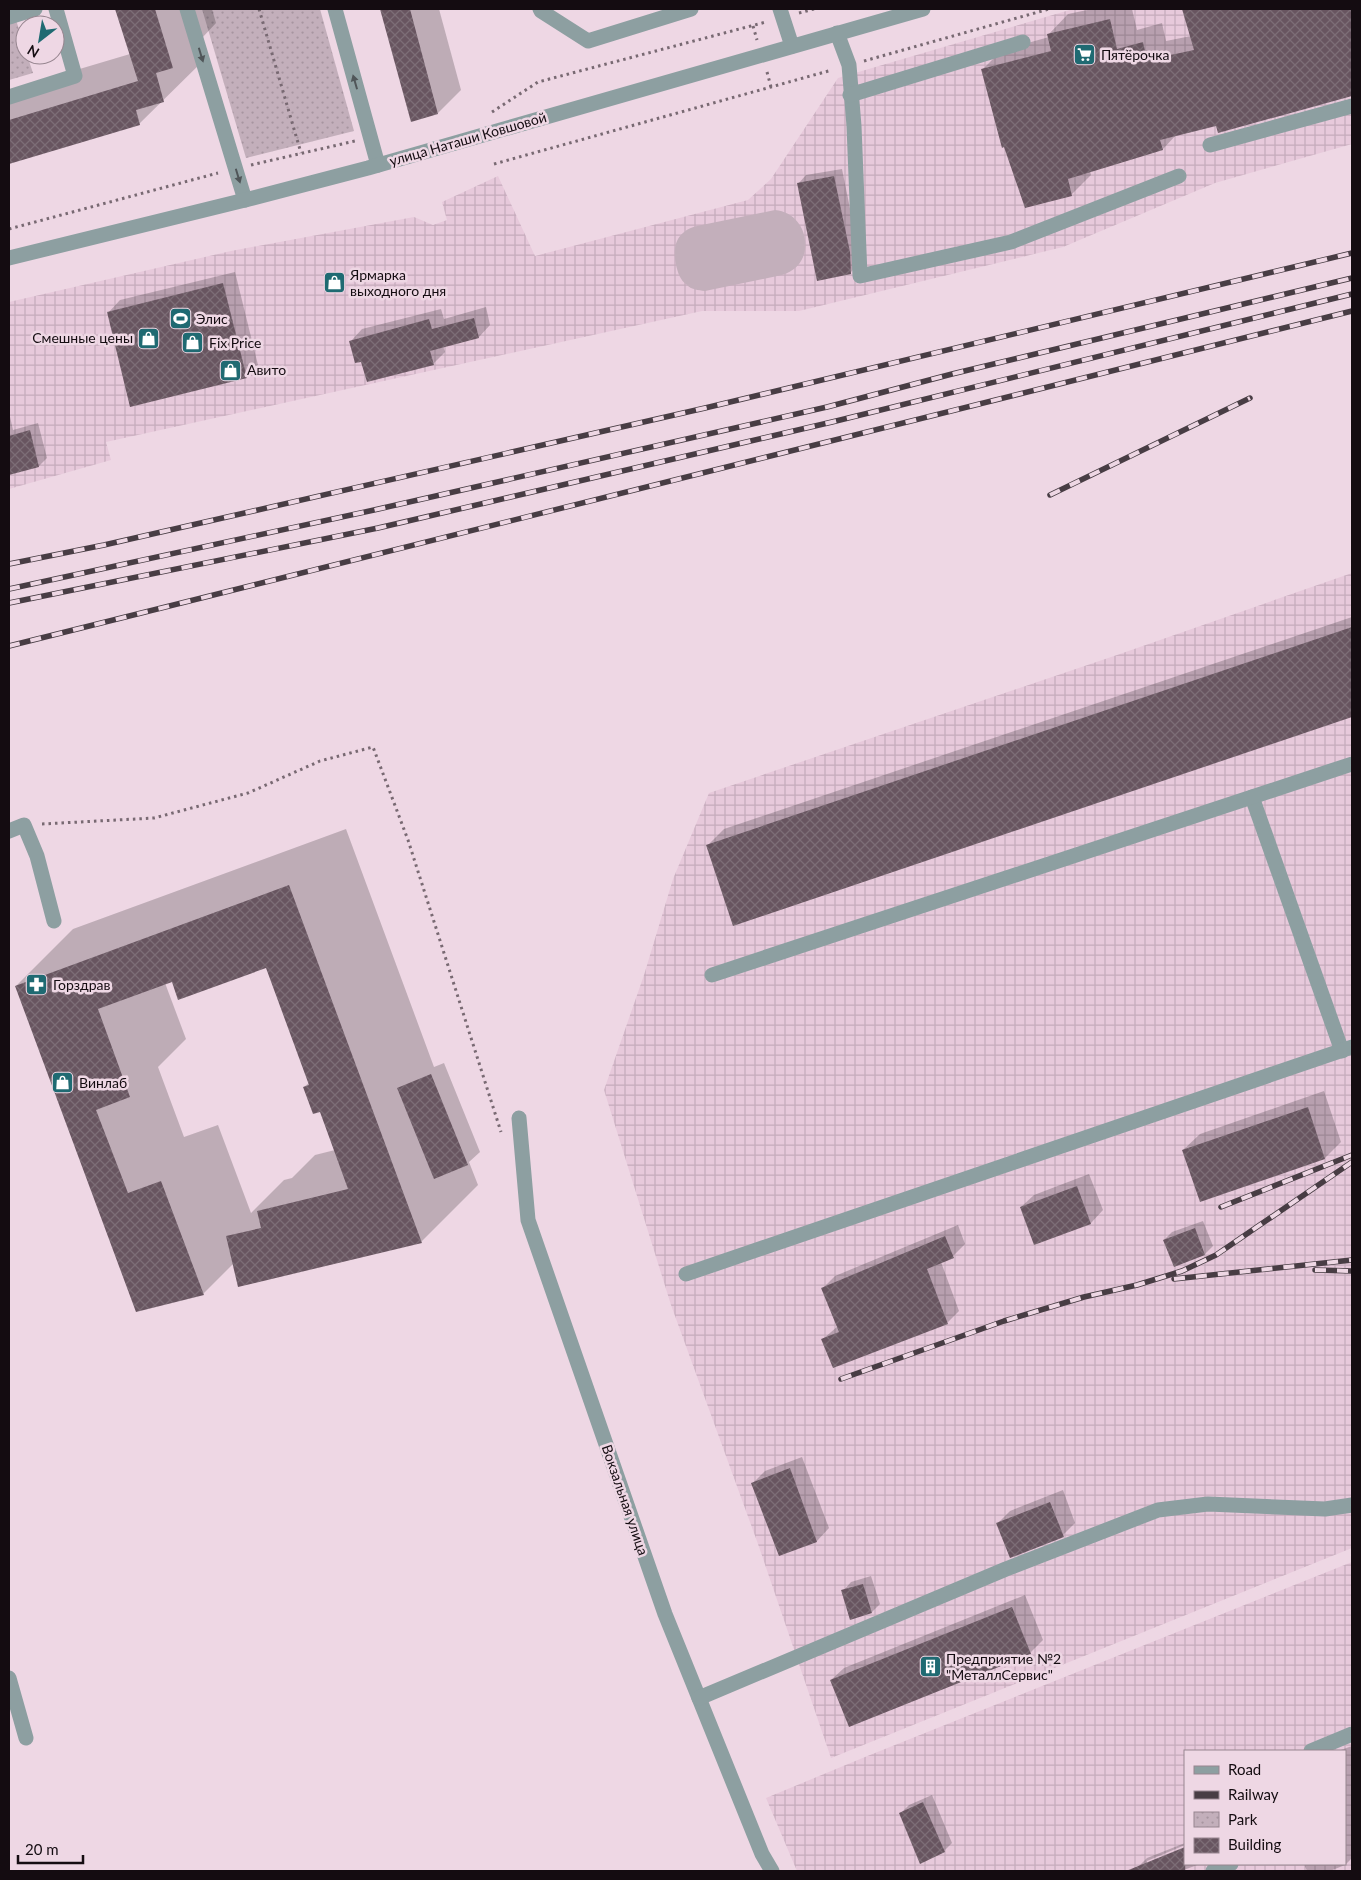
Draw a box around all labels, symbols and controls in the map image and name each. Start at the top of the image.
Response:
north arrow [15,15,65,65]
text: N [24,42,42,62]
supermarket icon: Пятёрочка [1073,43,1097,67]
place label: Пятёрочка [1101,46,1169,63]
one-way arrow [198,48,206,63]
one-way arrow [351,75,359,90]
street label: улица Наташи Ковшовой [387,108,548,169]
one-way arrow [234,169,242,184]
place label: Ярмарка выходного дня [349,266,446,299]
shop icon: Ярмарка выходного дня [322,271,346,295]
sports icon: Элис [168,307,192,331]
place label: Элис [196,310,228,327]
shop icon: Смешные цены [137,326,161,350]
place label: Смешные цены [32,329,133,346]
shop icon: Fix Price [181,331,205,355]
place label: Fix Price [209,334,262,351]
shop icon: Авито [219,358,243,382]
place label: Авито [247,361,286,378]
pharmacy icon: Горздрав [25,973,49,997]
place label: Горздрав [53,976,110,993]
shop icon: Винлаб [51,1071,75,1095]
place label: Винлаб [79,1074,127,1091]
street label: Вокзальная улица [599,1442,652,1557]
place label: Предприятие №2 "МеталлСервис" [946,1650,1061,1683]
building icon: Предприятие №2 "МеталлСервис" [918,1655,942,1679]
legend [1184,1750,1346,1865]
text: Road [1228,1760,1261,1778]
text: Railway [1228,1785,1279,1803]
text: Park [1228,1810,1258,1828]
scale bar [18,1832,82,1864]
text: Building [1228,1835,1281,1853]
text: 20 m [25,1840,59,1858]

